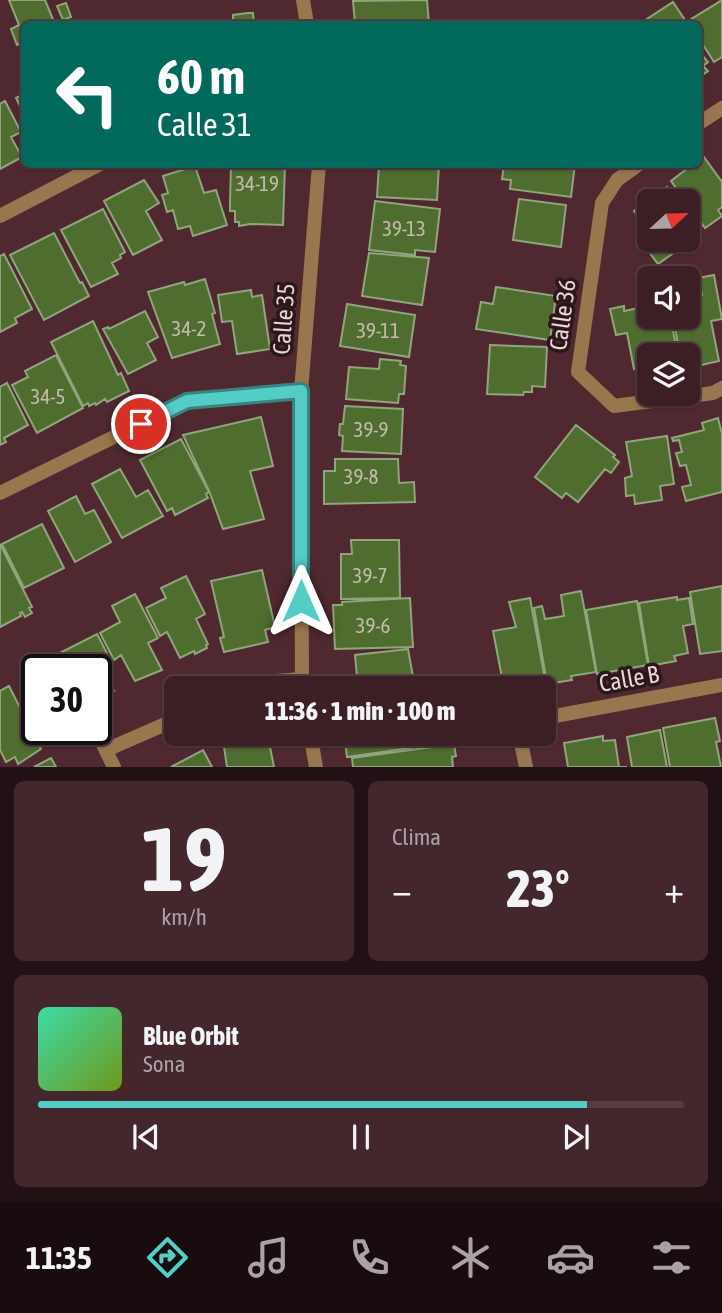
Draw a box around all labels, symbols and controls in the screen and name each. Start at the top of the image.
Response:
text: 60 m [157,48,245,104]
icon: left [42,49,133,140]
text: Calle 31 [157,106,252,143]
house number: 34-19 [235,171,279,195]
north arrow [637,189,700,252]
map controls [637,189,700,406]
house number: 39-13 [382,216,426,240]
button: sound [637,266,700,329]
street label: Calle 36 [544,278,581,352]
street label: Calle 35 [268,283,299,355]
house number: 34-2 [172,316,206,340]
house number: 39-11 [356,318,400,342]
button: layers [637,343,700,406]
house number: 34-5 [31,384,65,408]
pin [111,394,171,454]
icon: arrive [122,405,160,443]
house number: 39-9 [354,417,388,441]
house number: 39-8 [344,464,379,488]
house number: 39-7 [353,563,387,587]
position arrow [264,564,338,638]
house number: 39-6 [356,613,391,637]
speed limit sign: 30 [21,654,112,745]
street label: Calle B [597,660,661,697]
text: 11:36 · 1 min · 100 m [265,696,455,726]
text: 19 [141,806,227,910]
text: Clima [392,824,441,850]
text: 23° [506,858,570,918]
text: − [392,868,412,911]
text: + [664,868,684,911]
text: km/h [161,904,207,930]
text: Blue Orbit [143,1021,239,1051]
text: Sona [143,1051,185,1077]
icon: previous [127,1118,165,1156]
icon: pause [342,1118,380,1156]
icon: next [557,1118,595,1156]
icon: directions [143,1233,192,1282]
icon: music [244,1233,293,1282]
icon: phone [345,1233,394,1282]
icon: climate [446,1233,495,1282]
icon: car [546,1233,595,1282]
icon: filters [647,1233,696,1282]
text: 11:35 [26,1239,92,1276]

